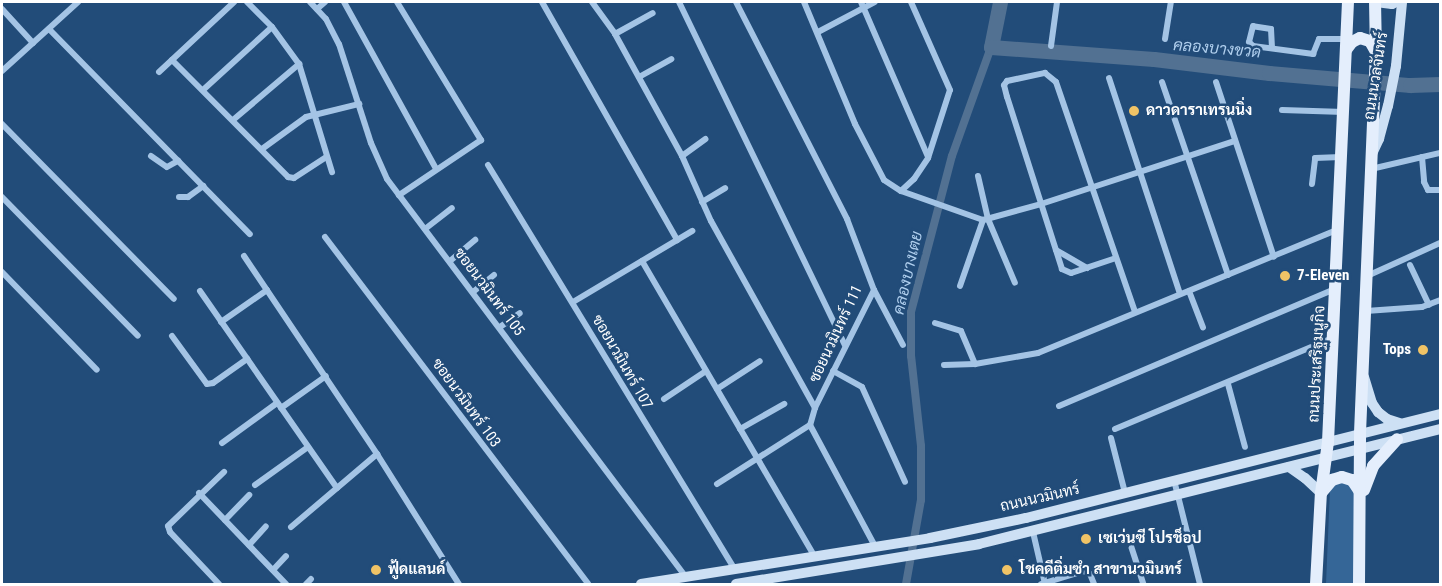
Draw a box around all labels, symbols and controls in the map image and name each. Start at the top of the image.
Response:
street label: ถนนนวลจันทร์ [1360,31,1392,121]
water label: คลองบางขวด [1172,36,1262,62]
place label: ดาวดาราเทรนนิ่ง [1146,102,1252,120]
marker: ดาวดาราเทรนนิ่ง [1127,104,1141,118]
water label: คลองบางเตย [889,230,927,316]
street label: ซอยนวมินทร์ 105 [450,244,528,340]
place label: 7-Eleven [1297,267,1349,285]
marker: 7-Eleven [1278,269,1292,283]
street label: ซอยนวมินทร์ 111 [806,282,866,386]
street label: ถนนประเสริฐมนูกิจ [1305,305,1329,423]
street label: ซอยนวมินทร์ 107 [588,312,656,412]
place label: Tops [1383,341,1411,359]
marker: Tops [1416,343,1430,357]
street label: ซอยนวมินทร์ 103 [428,355,504,451]
street label: ถนนนวมินทร์ [999,480,1081,516]
place label: เซเว่นซี โปรช็อป [1098,530,1201,548]
marker: เซเว่นซี โปรช็อป [1079,532,1093,546]
place label: ฟู้ดแลนด์ [388,561,445,579]
place label: โชคดีติ่มซำ สาขานวมินทร์ [1019,561,1182,579]
marker: ฟู้ดแลนด์ [369,563,383,577]
marker: โชคดีติ่มซำ สาขานวมินทร์ [1000,563,1014,577]

